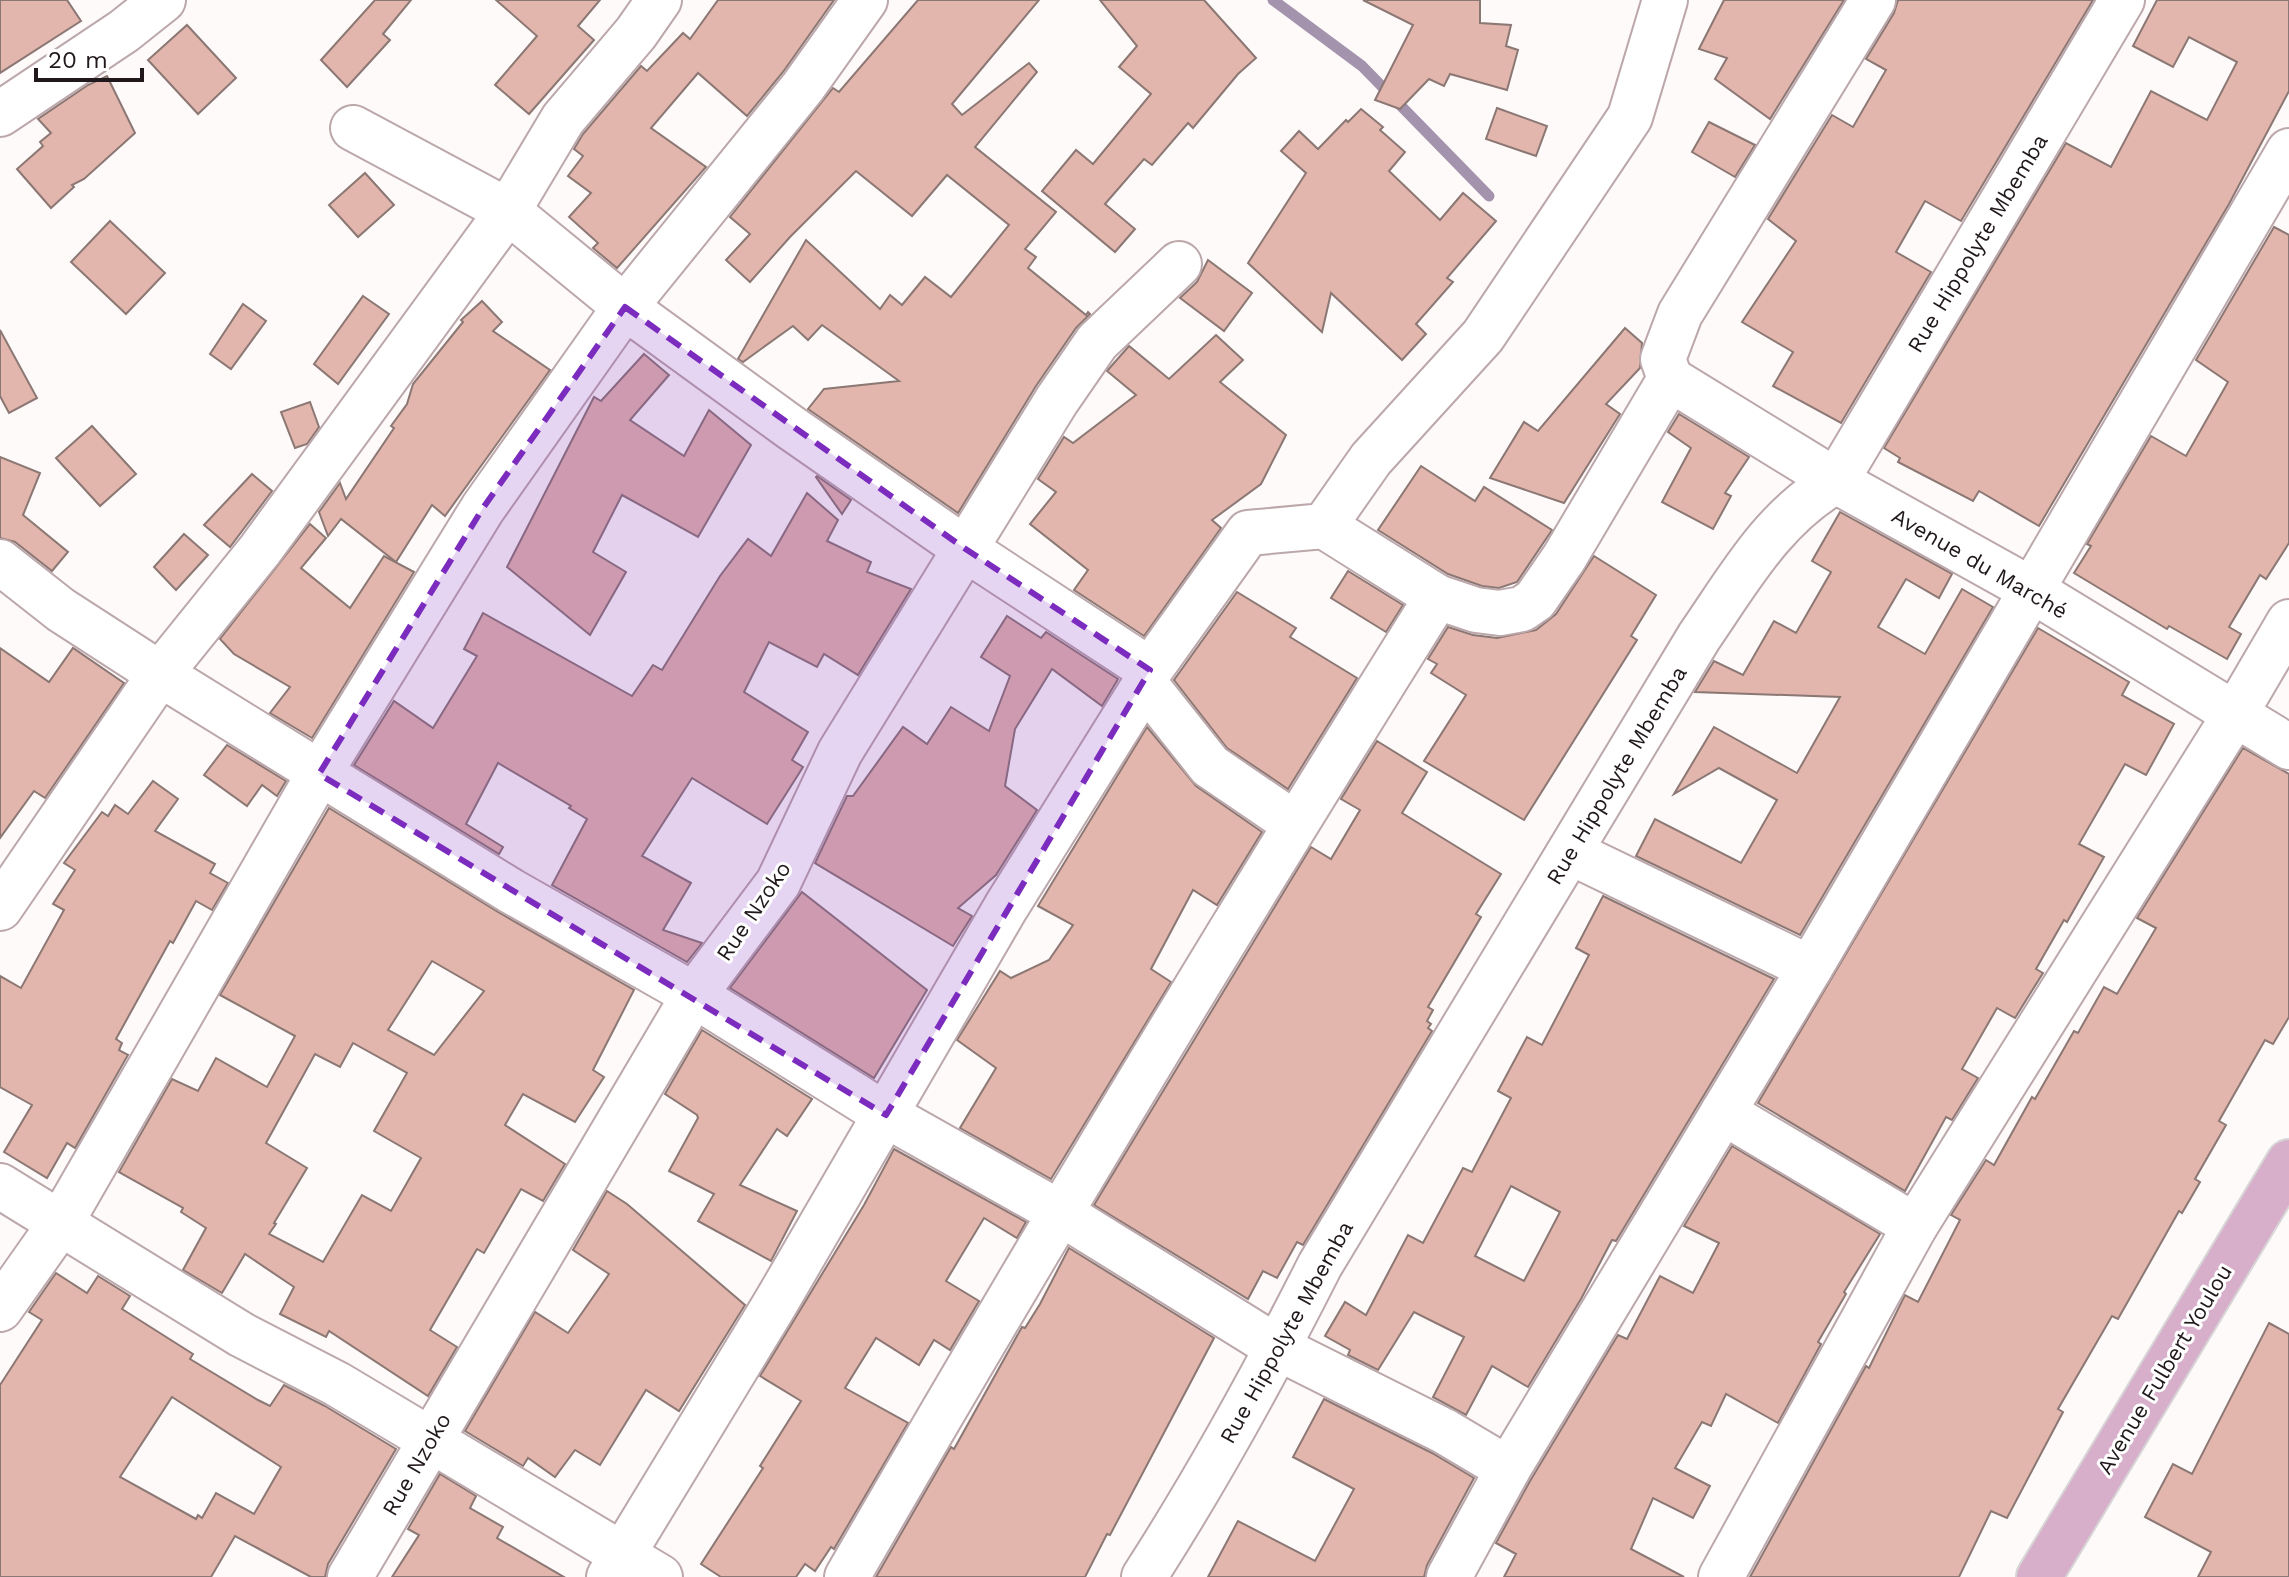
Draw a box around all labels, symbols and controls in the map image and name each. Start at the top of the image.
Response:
scale bar [36,32,142,82]
text: 20 m [48,46,108,74]
street label: Rue Hippolyte Mbemba [1902,130,2053,357]
street label: Avenue du Marché [1888,503,2072,624]
street label: Rue Hippolyte Mbemba [1541,662,1692,889]
street label: Rue Nzoko [711,857,796,966]
street label: Rue Hippolyte Mbemba [1215,1217,1358,1448]
street label: Avenue Fulbert Youlou [2092,1260,2237,1479]
street label: Rue Nzoko [377,1409,456,1520]

